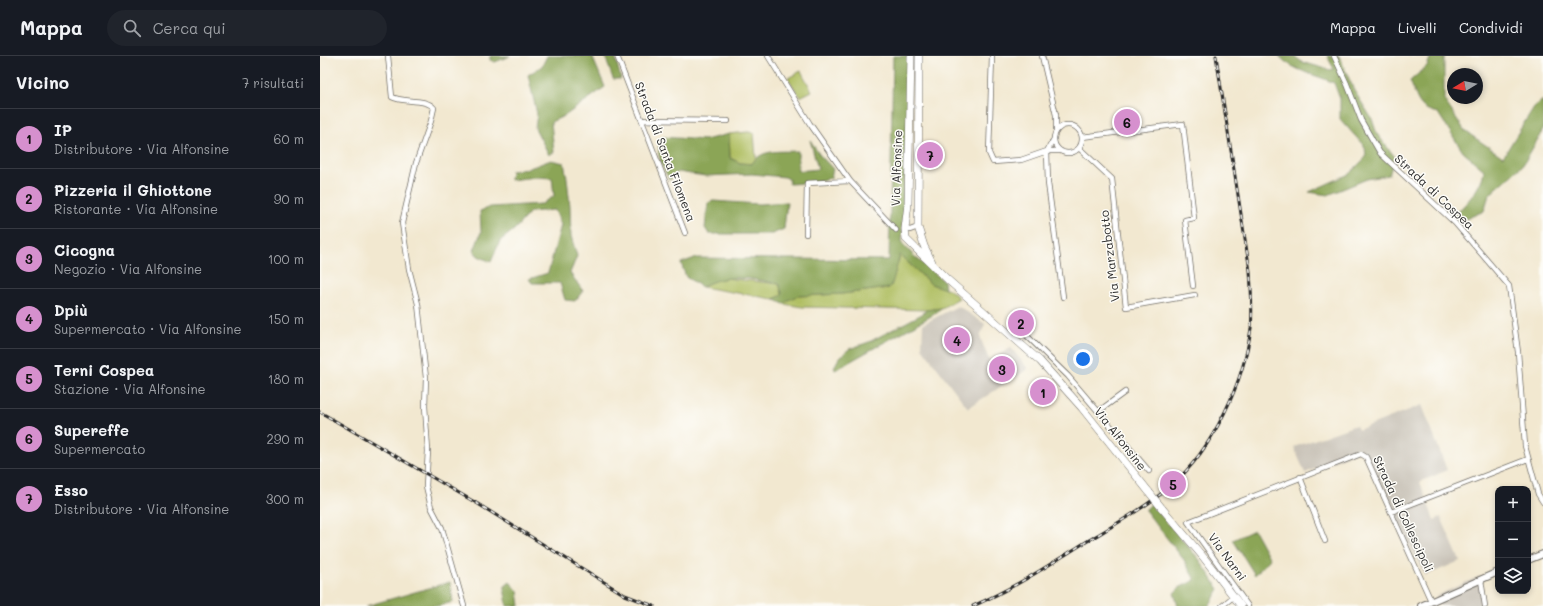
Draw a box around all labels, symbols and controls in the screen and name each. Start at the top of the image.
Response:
search box [107,10,387,46]
text: Mappa [20,15,83,40]
icon: search [121,17,143,39]
text: Cerca qui [153,18,226,38]
text: Mappa [1330,18,1376,37]
text: Livelli [1398,18,1437,37]
text: Condividi [1459,18,1523,37]
north arrow [1447,68,1483,104]
text: Vicino [16,71,69,93]
text: 7 risultati [242,74,304,91]
street label: Strada di Santa Filomena [632,79,700,224]
pin: 6 [1114,107,1140,137]
text: IP [54,120,72,140]
text: 1 [26,130,32,147]
text: 60 m [274,130,304,147]
street label: Via Alfonsine [887,130,905,206]
text: Distributore · Via Alfonsine [54,140,229,157]
pin: 7 [917,140,943,170]
street label: Strada di Cospea [1391,150,1478,232]
text: Pizzeria il Ghiottone [54,180,212,200]
text: 2 [25,190,33,207]
text: 90 m [274,190,304,207]
text: Ristorante · Via Alfonsine [54,200,218,217]
street label: Via Marzabotto [1095,209,1123,303]
text: Cicogna [54,240,115,260]
text: 3 [25,250,33,267]
text: 100 m [268,250,304,267]
text: Negozio · Via Alfonsine [54,260,202,277]
text: Dpiù [54,300,88,320]
pin: 2 [1008,308,1034,338]
text: 4 [25,310,33,327]
text: 150 m [268,310,304,327]
text: Supermercato · Via Alfonsine [54,320,242,337]
pin: 4 [944,325,970,355]
your location [1073,349,1093,369]
pin: 3 [989,354,1015,384]
text: Terni Cospea [54,360,154,380]
text: 5 [25,370,33,387]
text: 180 m [268,370,304,387]
pin: 1 [1030,377,1056,407]
text: Stazione · Via Alfonsine [54,380,206,397]
street label: Via Alfonsine [1091,403,1151,473]
text: Supereffe [54,420,129,440]
text: 6 [25,430,33,447]
text: 290 m [267,430,304,447]
text: Supermercato [54,440,145,457]
street label: Strada di Collescipoli [1370,453,1438,574]
pin: 5 [1160,469,1186,499]
text: Esso [54,480,88,500]
map controls [1495,486,1531,594]
button: + [1495,486,1531,522]
text: 7 [25,490,33,507]
text: 300 m [266,490,304,507]
text: Distributore · Via Alfonsine [54,500,229,517]
button: − [1495,522,1531,558]
street label: Via Narni [1205,529,1251,584]
button: layers [1495,558,1531,594]

